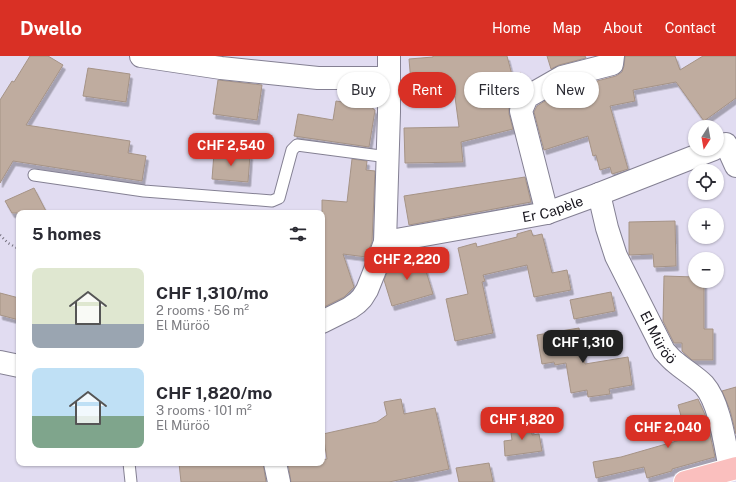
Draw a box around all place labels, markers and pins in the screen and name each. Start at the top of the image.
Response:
pin: CHF 2,540 [185,133,277,167]
pin: CHF 2,220 [361,247,453,281]
pin: CHF 1,310 [537,330,629,364]
pin: CHF 1,820 [476,407,568,441]
pin: CHF 2,040 [622,415,714,449]

